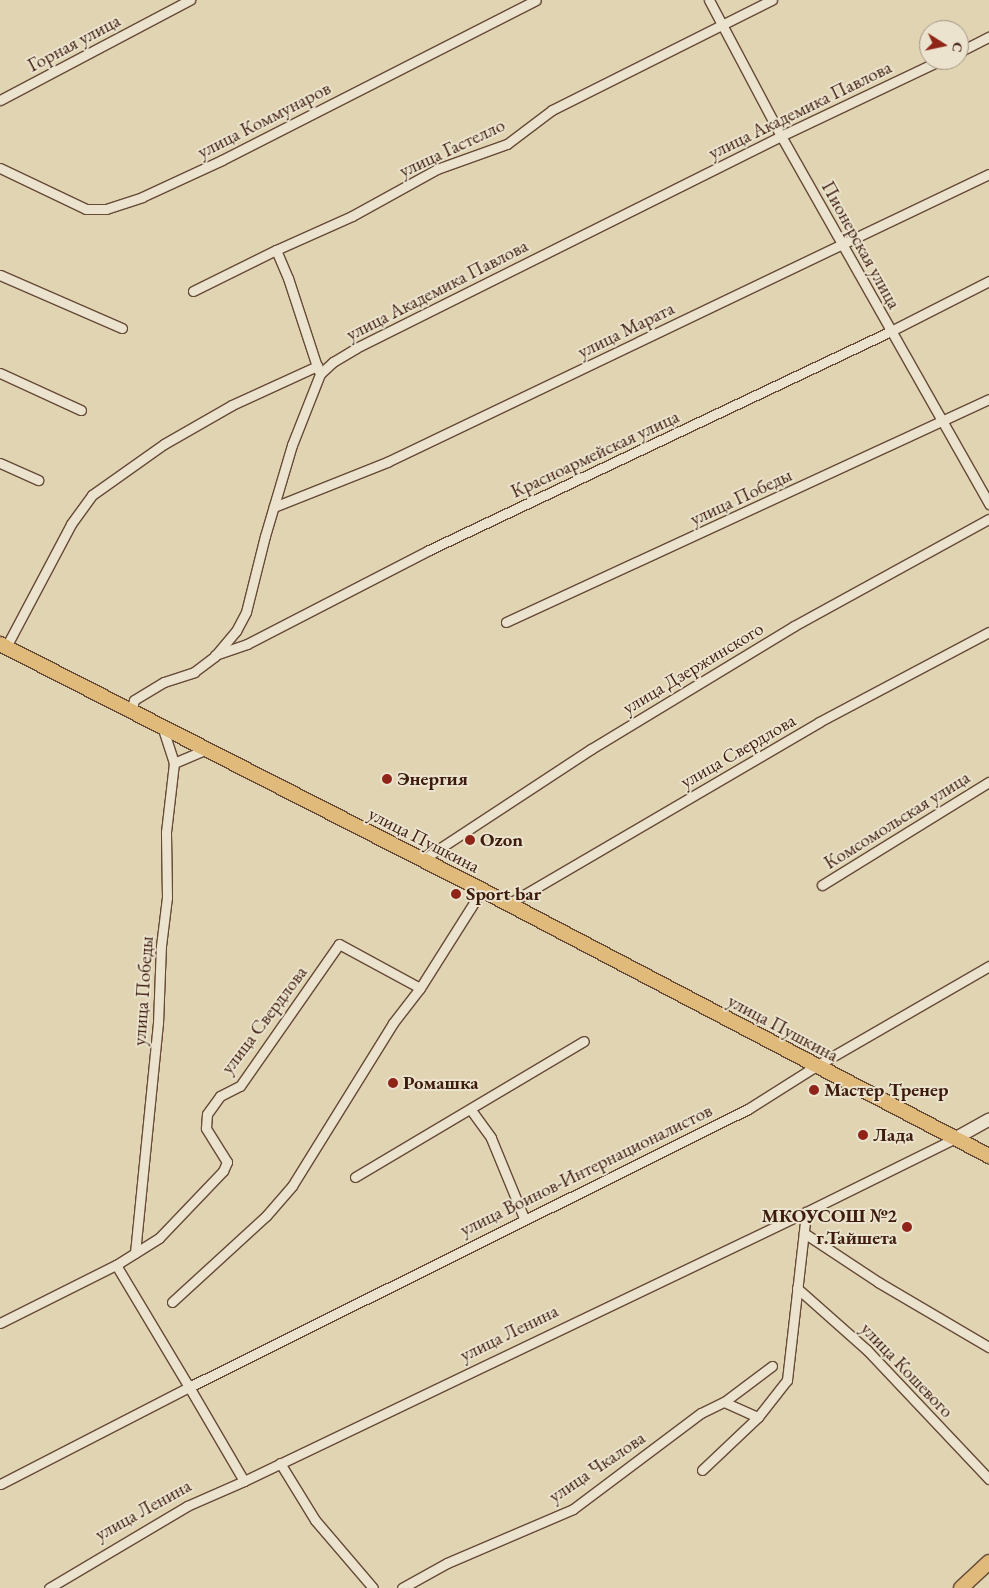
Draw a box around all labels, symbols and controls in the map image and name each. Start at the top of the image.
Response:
street label: Горная улица [24,9,124,77]
north arrow [919,20,969,70]
text: С [948,41,968,54]
street label: улица Академика Павлова [705,56,895,164]
street label: улица Коммунаров [194,77,334,163]
street label: улица Гастелло [395,114,509,182]
street label: Пионерская улица [816,177,906,313]
street label: улица Академика Павлова [342,234,532,346]
street label: улица Марата [574,297,678,363]
street label: Красноармейская улица [507,405,683,503]
street label: улица Победы [686,463,796,531]
street label: улица Дзержинского [618,617,768,719]
street label: улица Свердлова [676,709,800,793]
street label: Комсомольская улица [820,766,974,874]
place label: Энергия [397,768,468,790]
marker: Энергия [381,773,393,785]
street label: улица Пушкина [364,802,484,878]
place label: Ozon [480,829,523,851]
marker: Ozon [464,834,476,846]
place label: Sport bar [466,883,541,905]
marker: Sport bar [450,888,462,900]
street label: улица Победы [128,935,158,1047]
street label: улица Свердлова [216,961,312,1079]
street label: улица Пушкина [724,989,842,1067]
place label: Ромашка [403,1072,479,1094]
marker: Ромашка [387,1077,399,1089]
place label: Мастер Тренер [824,1079,948,1101]
marker: Мастер Тренер [808,1084,820,1096]
street label: улица Воинов-Интернационалистов [456,1099,716,1241]
place label: Лада [873,1124,914,1146]
marker: Лада [857,1129,869,1141]
place label: МКОУСОШ №2 г.Тайшета [762,1205,897,1249]
marker: МКОУСОШ №2 г.Тайшета [901,1221,913,1233]
street label: улица Ленина [456,1299,562,1367]
street label: улица Кошевого [856,1318,958,1422]
street label: улица Чкалова [544,1426,650,1508]
street label: улица Ленина [91,1474,195,1546]

